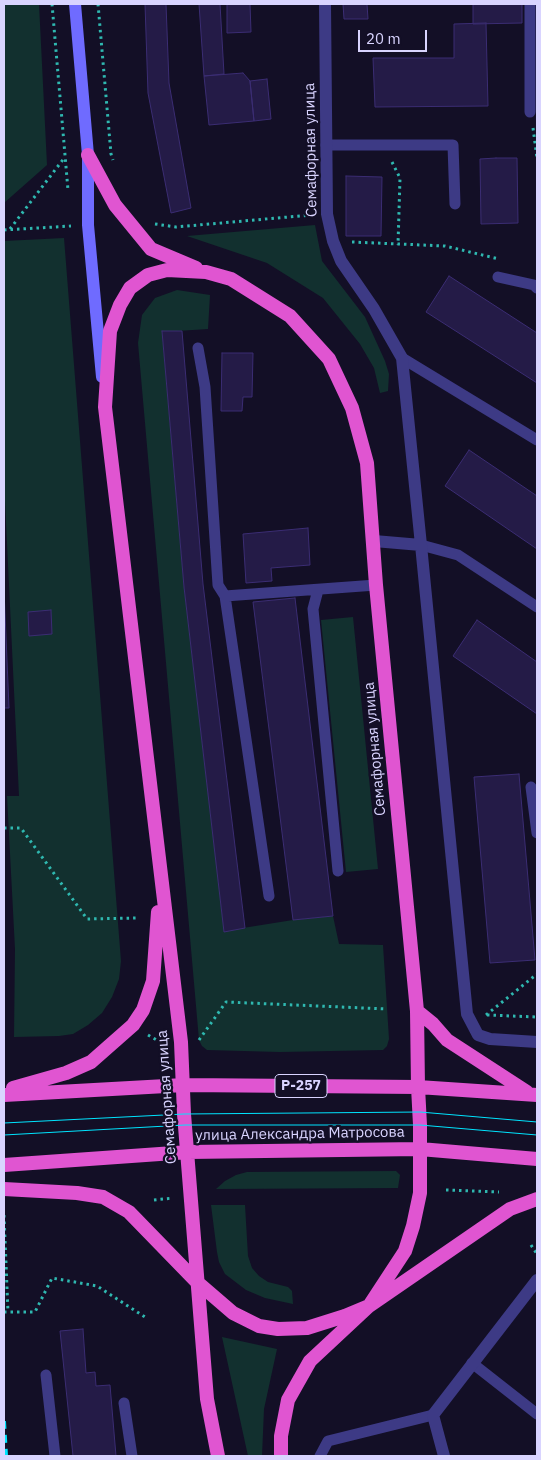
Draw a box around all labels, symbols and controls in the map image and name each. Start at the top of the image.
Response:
scale bar [361,20,430,52]
text: 20 m [366,29,401,48]
street label: Семафорная улица [301,83,321,217]
street label: Семафорная улица [360,681,390,817]
street label: Семафорная улица [153,1029,181,1165]
road number: Р-257 [275,1074,327,1098]
street label: улица Александра Матросова [195,1123,405,1145]

